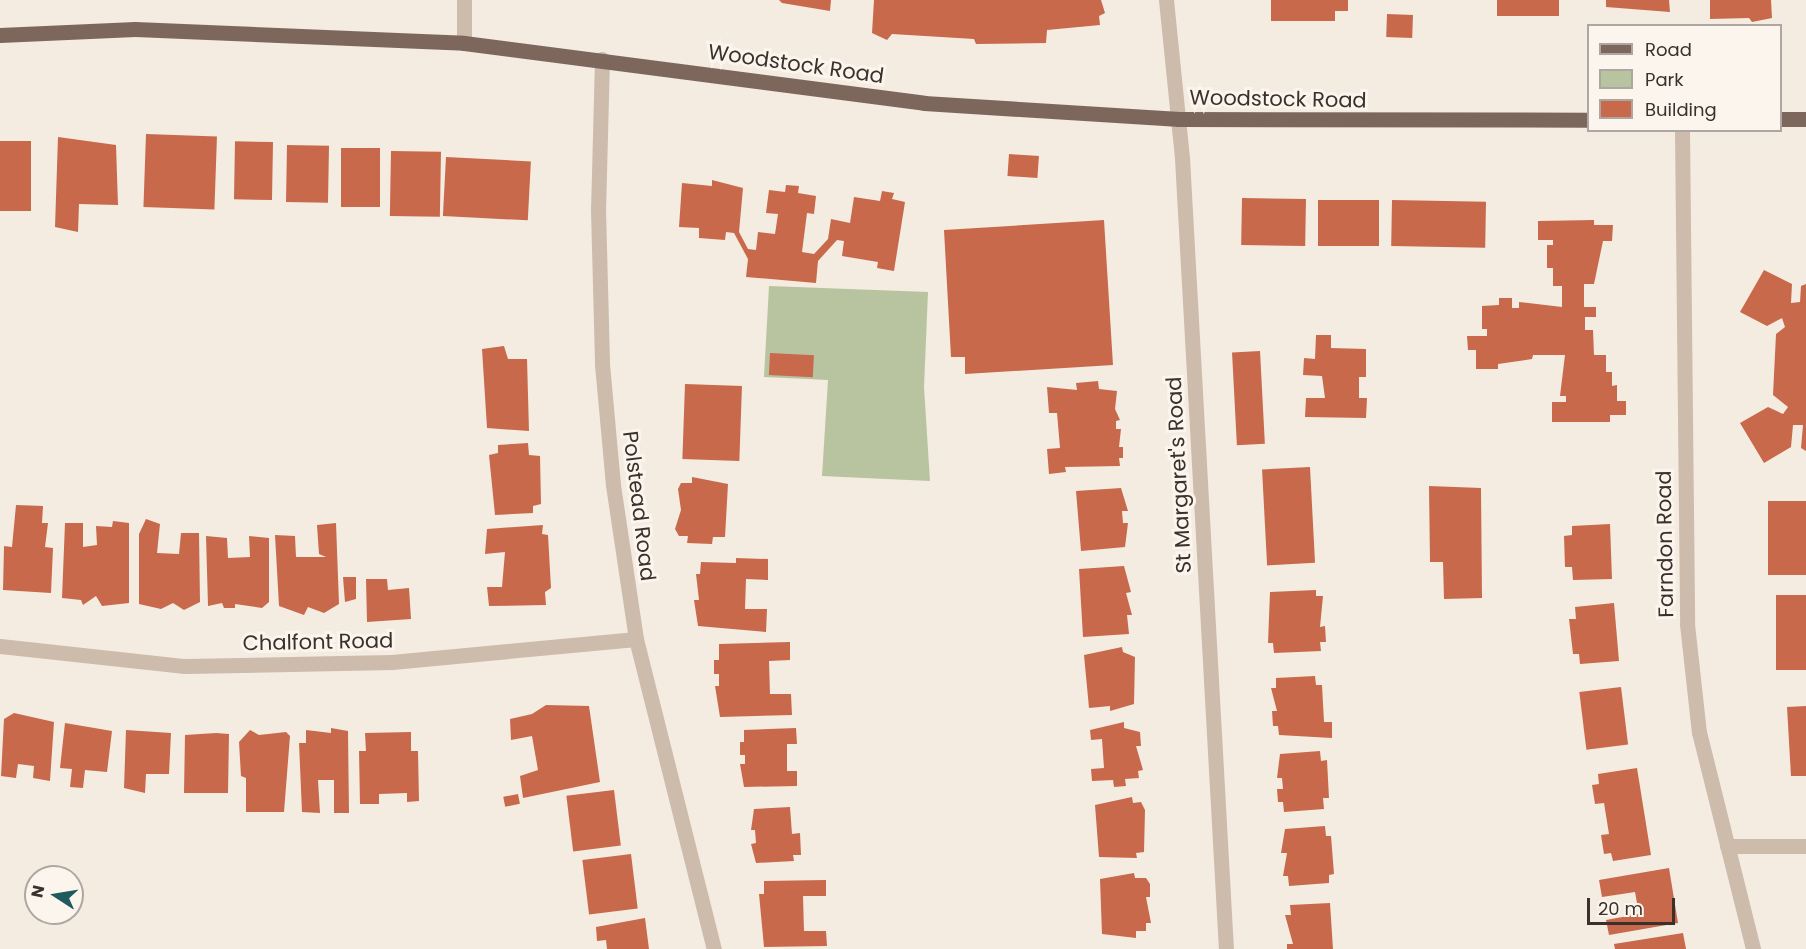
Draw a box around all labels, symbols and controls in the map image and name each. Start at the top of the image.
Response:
legend [1587,24,1782,132]
text: Road [1645,37,1692,62]
street label: Woodstock Road [706,39,886,89]
text: Park [1645,67,1684,92]
street label: Woodstock Road [1189,85,1367,113]
text: Building [1645,97,1717,122]
street label: St Margaret's Road [1161,376,1197,574]
street label: Polstead Road [617,430,661,582]
street label: Farndon Road [1651,470,1679,618]
street label: Chalfont Road [242,628,394,656]
north arrow [24,865,84,925]
text: N [25,883,50,900]
scale bar [1590,886,1678,924]
text: 20 m [1598,896,1643,921]

